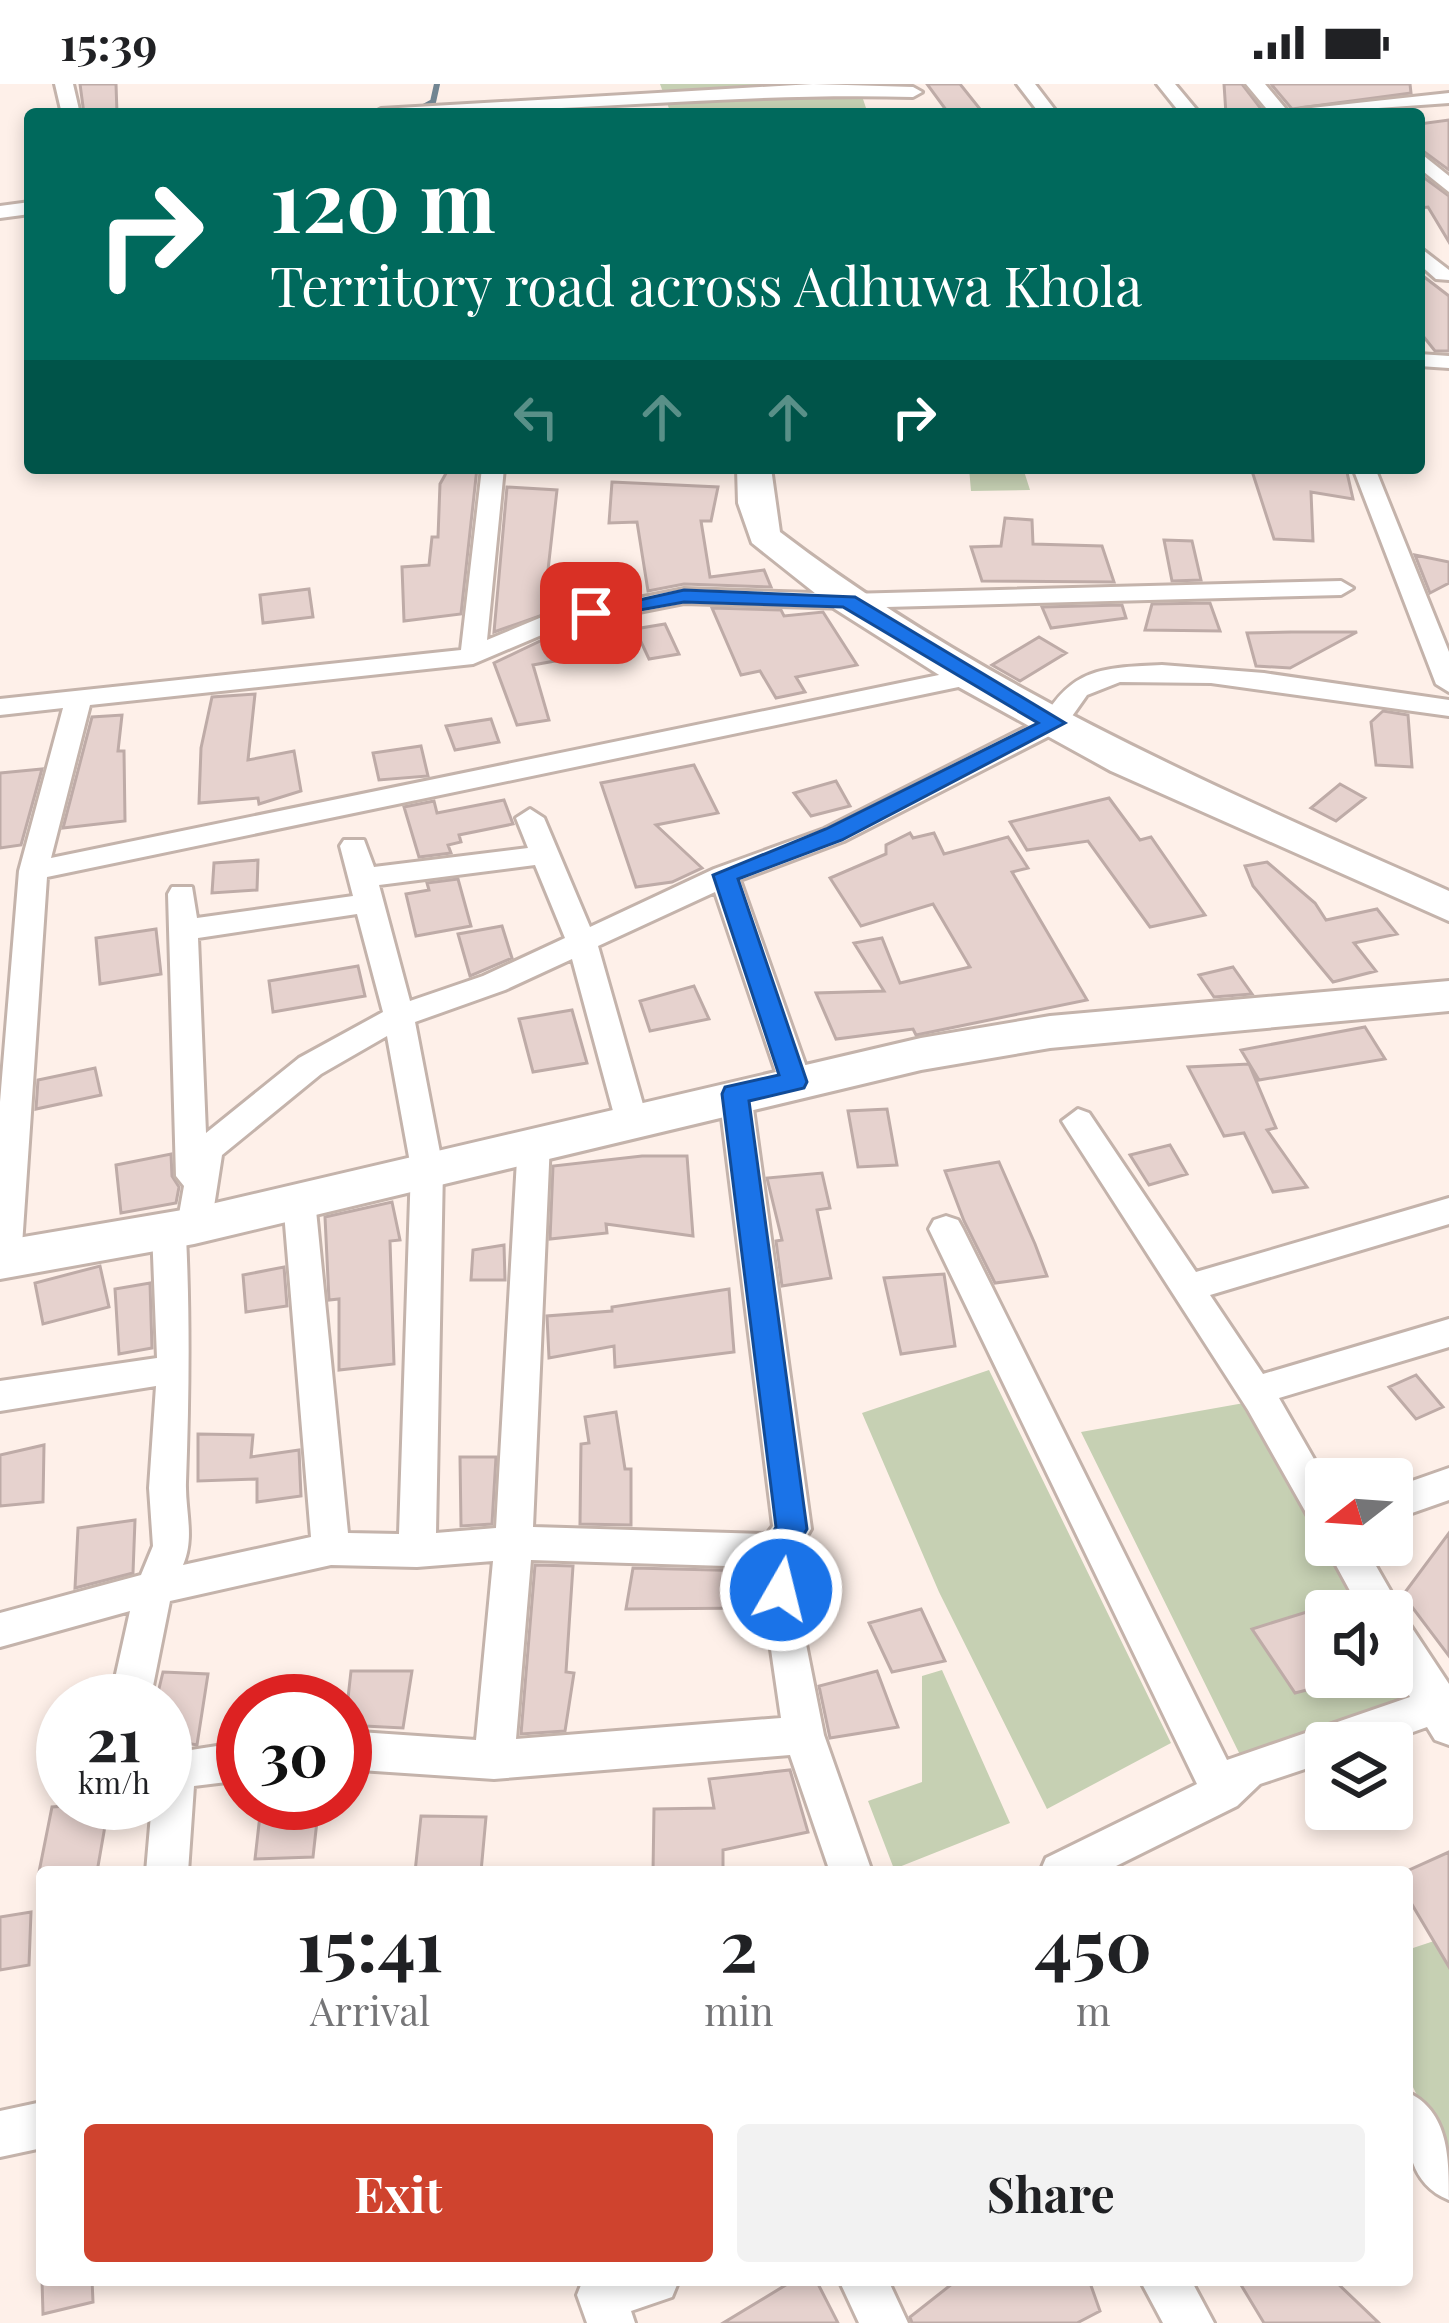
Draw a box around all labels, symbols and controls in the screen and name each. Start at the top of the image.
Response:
text: 15:39 [60,12,157,72]
text: 120 m [270,142,496,254]
icon: right [72,156,228,312]
text: Territory road across Adhuwa Khola [270,249,1142,321]
icon: left [503,384,569,450]
icon: ahead [629,384,695,450]
icon: ahead [755,384,821,450]
icon: right [881,384,947,450]
pin [540,562,642,664]
icon: arrive [558,580,624,646]
north arrow [1305,1458,1413,1566]
map controls [1305,1458,1413,1830]
position arrow [718,1527,844,1653]
button: sound [1305,1590,1413,1698]
speed limit sign: 30 [216,1674,372,1830]
text: 21 [87,1697,141,1777]
button: layers [1305,1722,1413,1830]
text: km/h [78,1762,150,1802]
text: 15:41 [297,1894,443,1990]
text: 2 [720,1894,758,1990]
text: 450 [1034,1894,1152,1990]
text: Arrival [310,1984,430,2036]
text: min [704,1984,774,2036]
text: m [1076,1984,1111,2036]
button: Exit [84,2124,713,2262]
button: Share [737,2124,1365,2262]

